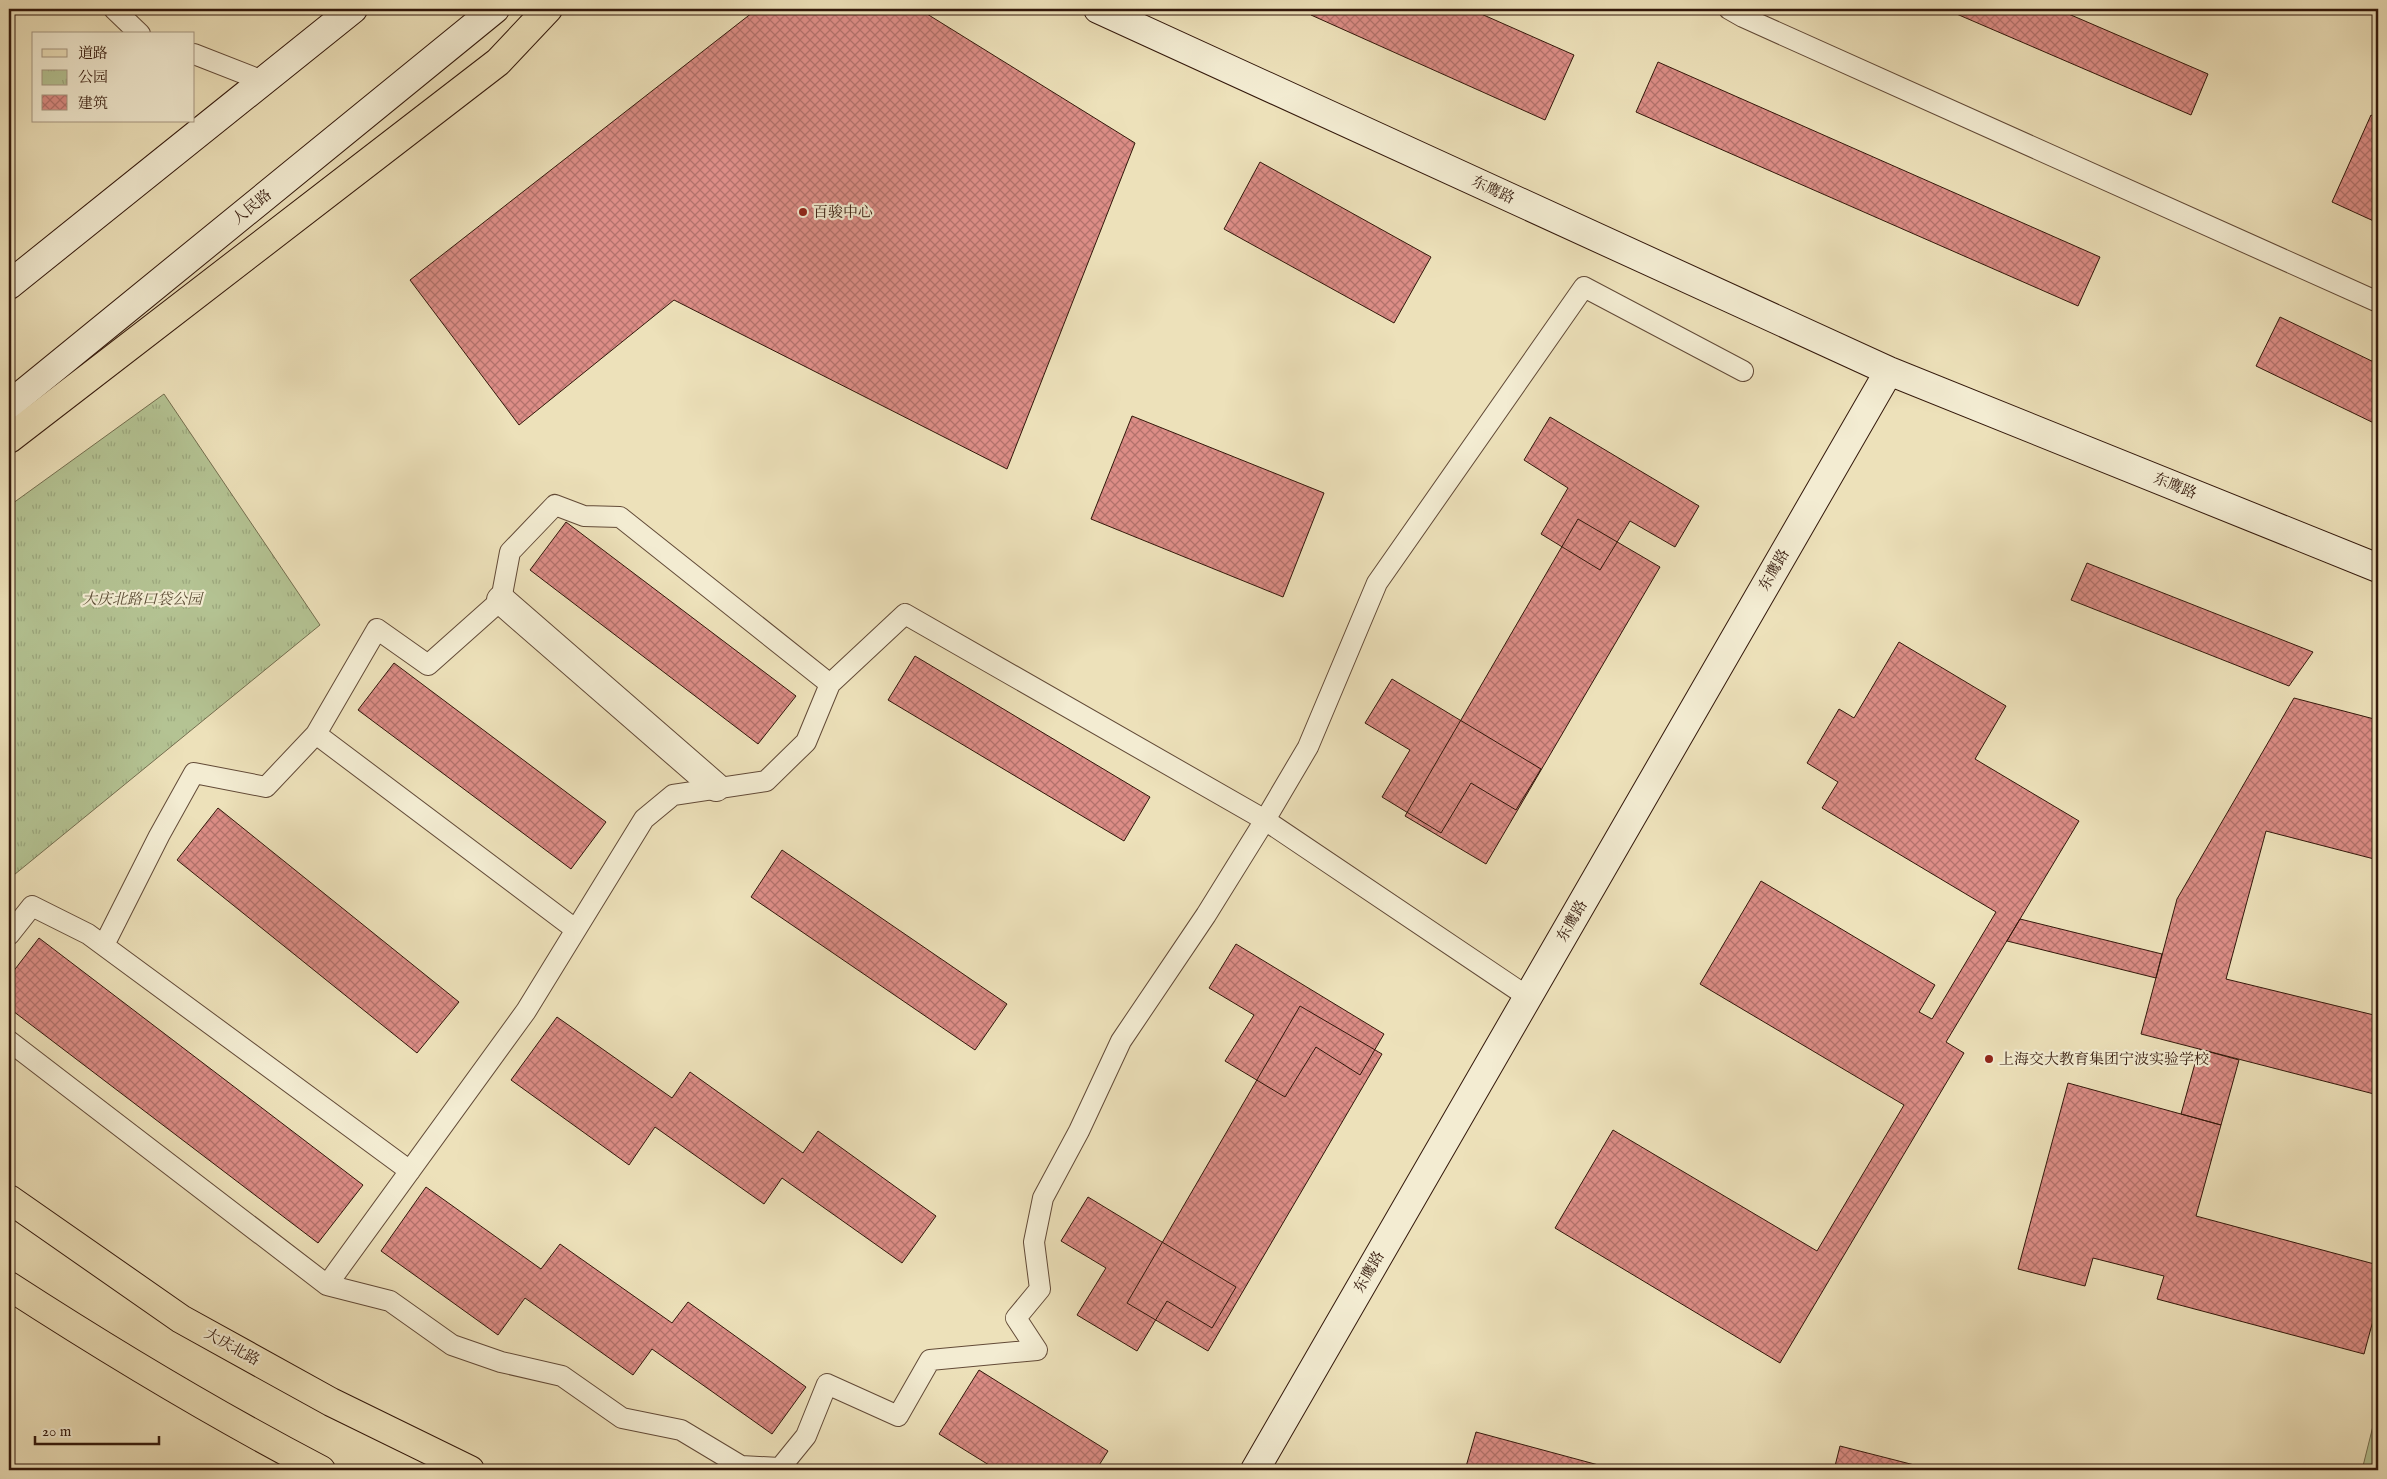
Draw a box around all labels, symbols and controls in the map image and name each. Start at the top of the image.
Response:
legend [32,32,195,122]
text: 道路 [78,44,108,63]
text: 公园 [78,68,108,87]
text: 建筑 [78,94,108,113]
street label: 东鹰路 [1469,172,1517,208]
street label: 人民路 [229,185,275,229]
place label: 百骏中心 [813,203,873,222]
marker: 百骏中心 [797,206,809,218]
street label: 东鹰路 [2151,469,2199,503]
street label: 东鹰路 [1755,546,1793,594]
park label: 大庆北路口袋公园 [82,590,204,609]
street label: 东鹰路 [1553,897,1591,945]
place label: 上海交大教育集团宁波实验学校 [1999,1050,2209,1069]
marker: 上海交大教育集团宁波实验学校 [1983,1053,1995,1065]
street label: 东鹰路 [1350,1248,1388,1296]
street label: 大庆北路 [201,1324,263,1370]
scale bar [35,1414,159,1446]
text: 20 m [42,1422,72,1441]

